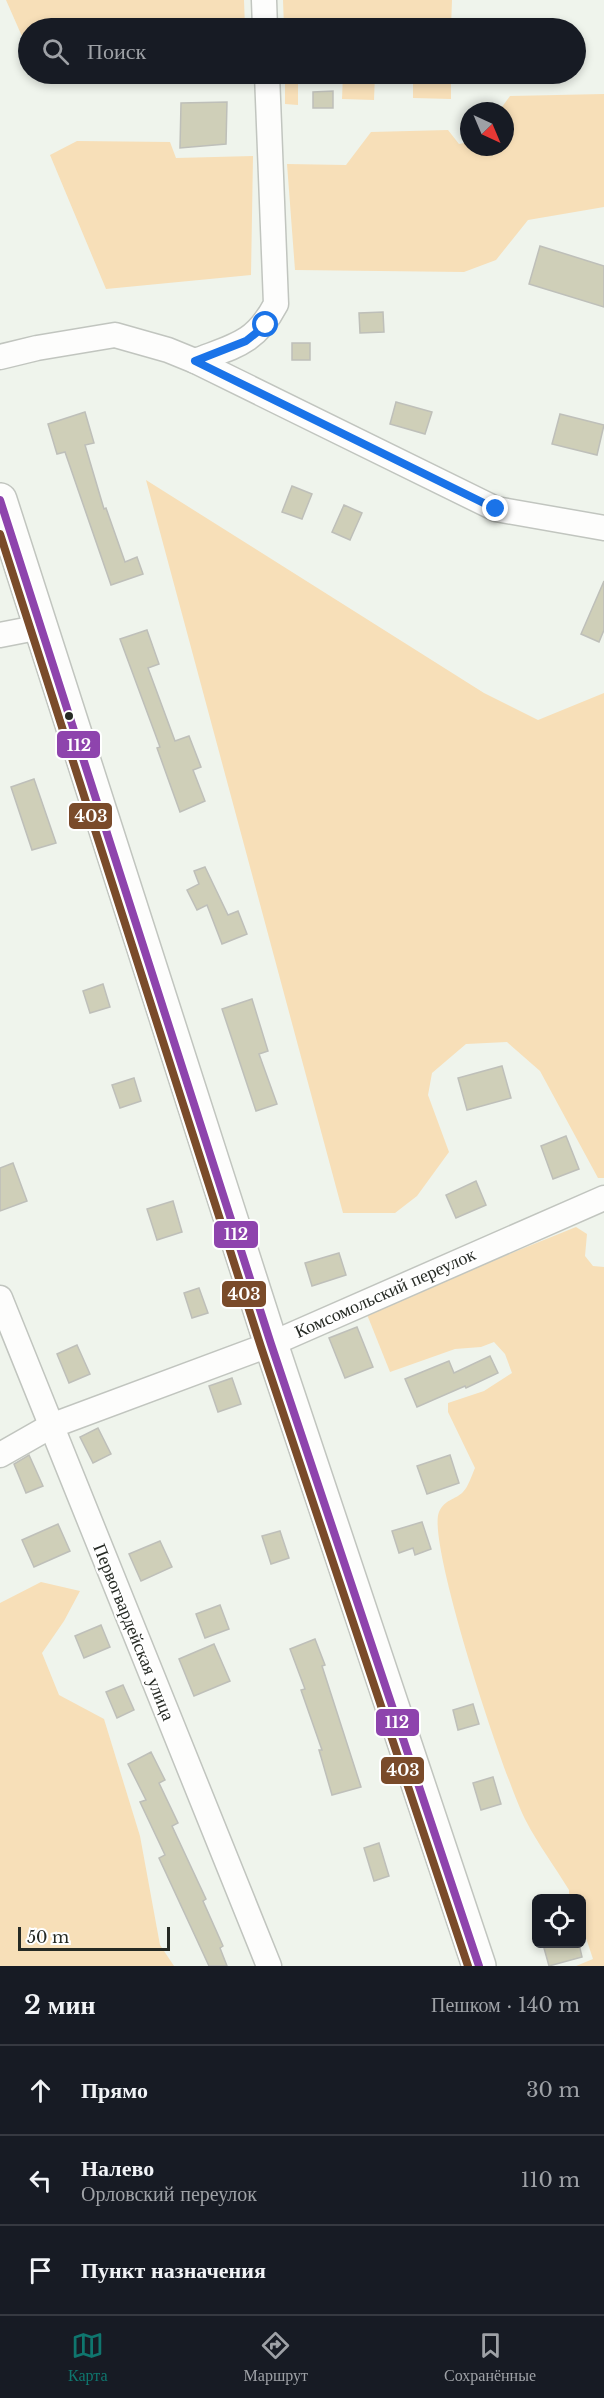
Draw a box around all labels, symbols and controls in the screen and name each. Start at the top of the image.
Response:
search box [18,18,586,84]
icon: search [39,35,72,68]
text: Поиск [87,38,146,65]
north arrow [460,102,514,156]
route start [252,311,278,337]
route end [482,495,508,521]
unlabelled marker [63,710,75,722]
line badge: 112 [56,730,101,759]
text: 112 [67,735,91,755]
line badge: 403 [68,802,113,830]
text: 403 [75,806,107,826]
line badge: 112 [213,1220,259,1249]
text: 112 [224,1224,248,1244]
street label: Комсомольский переулок [291,1243,479,1343]
line badge: 403 [221,1280,267,1308]
text: 403 [228,1284,260,1304]
street label: Первогвардейская улица [88,1540,180,1724]
line badge: 112 [375,1708,420,1737]
text: 112 [385,1712,409,1732]
line badge: 403 [380,1756,425,1785]
text: 403 [387,1760,419,1780]
map controls [532,1894,586,1948]
button: locate [532,1894,586,1948]
scale bar [18,1924,170,1952]
text: 50 m [27,1927,69,1947]
text: 2 мин [24,1989,96,2021]
text: Пешком · 140 m [431,1993,580,2017]
icon: ahead [24,2074,57,2107]
text: Прямо [81,2077,148,2104]
text: 30 m [526,2078,580,2102]
text: Налево [81,2155,154,2182]
icon: left [24,2164,57,2197]
text: 110 m [521,2168,580,2192]
text: Орловский переулок [81,2182,257,2206]
icon: arrive [24,2254,57,2287]
text: Пункт назначения [81,2257,266,2284]
tab: Карта [68,2329,108,2385]
tab: Маршрут [244,2329,308,2385]
tab: Сохранённые [444,2329,536,2385]

